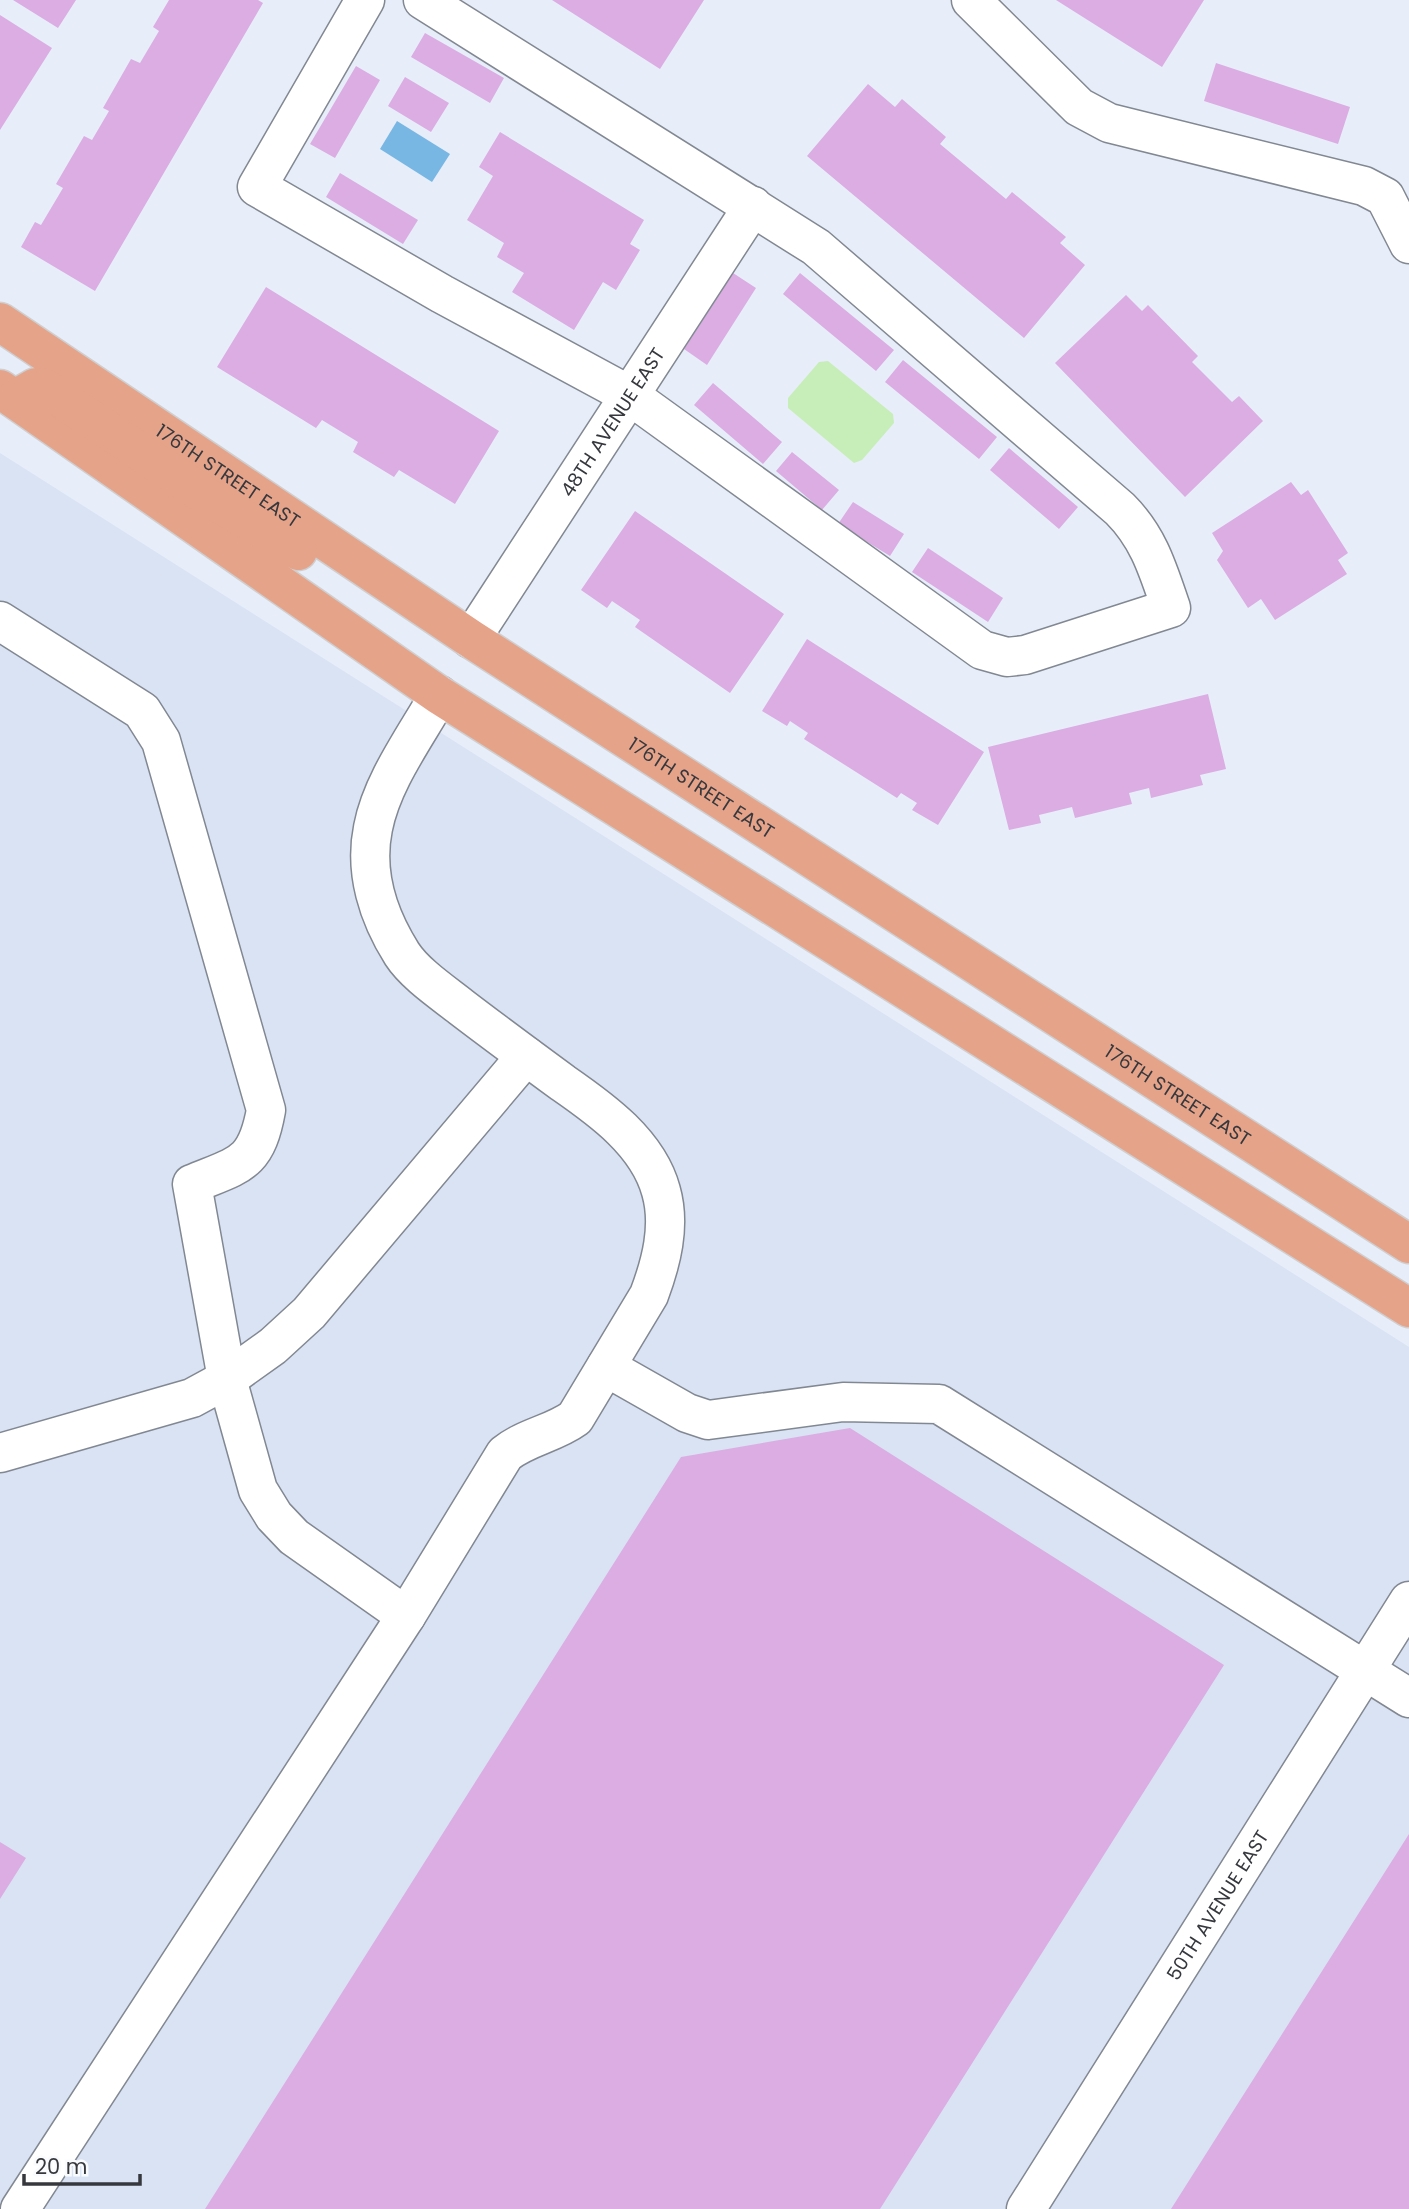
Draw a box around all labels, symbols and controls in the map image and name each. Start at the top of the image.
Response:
street label: 48TH AVENUE EAST [554,342,671,502]
street label: 176TH STREET EAST [150,418,305,534]
street label: 176TH STREET EAST [623,731,780,845]
street label: 176TH STREET EAST [1099,1038,1256,1153]
street label: 50TH AVENUE EAST [1160,1825,1275,1986]
scale bar [24,2142,140,2186]
text: 20 m [35,2152,88,2181]

